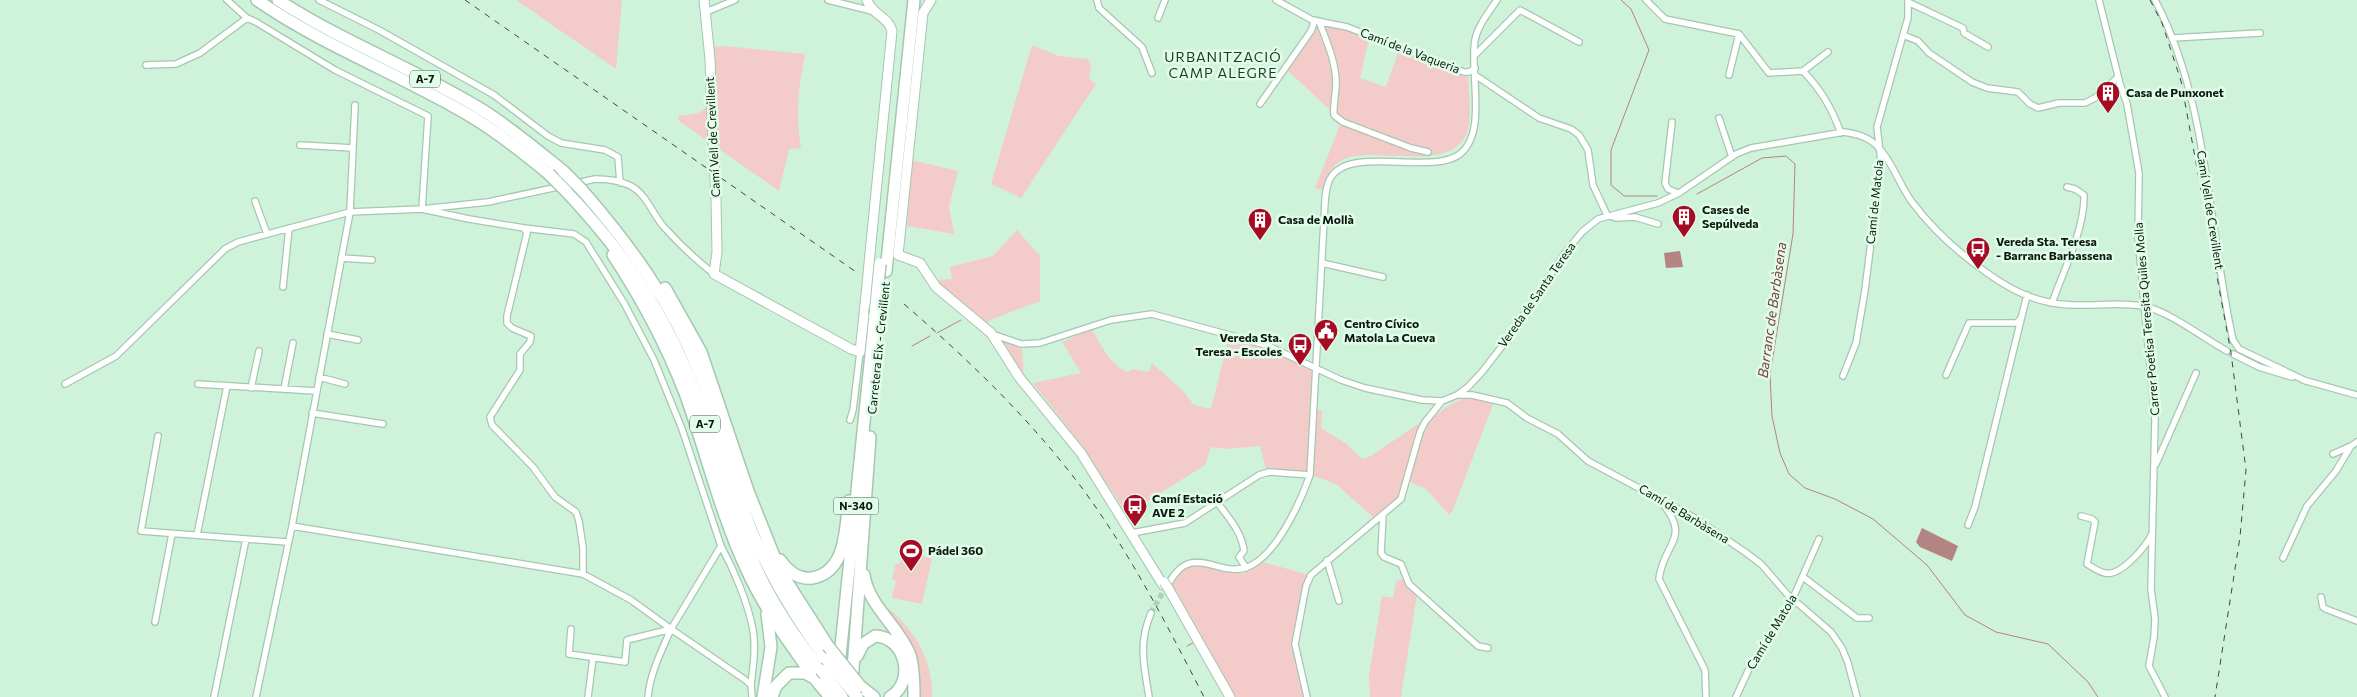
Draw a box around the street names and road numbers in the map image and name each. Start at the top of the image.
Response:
street label: Camí de la Vaqueria [1359,25,1462,76]
road number: A-7 [410,70,440,88]
street label: Camí Vell de Crevillent [702,76,722,198]
street label: Camí Vell de Crevillent [2195,149,2227,271]
street label: Camí de Matola [1863,159,1885,245]
street label: Carrer Poetisa Teresita Quiles Molla [2131,222,2161,416]
street label: Vereda de Santa Teresa [1495,239,1578,350]
street label: Carretera Elx - Crevillent [864,281,892,415]
road number: A-7 [690,416,720,432]
street label: Camí de Barbàsena [1637,481,1732,546]
road number: N-340 [834,498,878,514]
street label: Camí de Matola [1743,591,1799,671]

